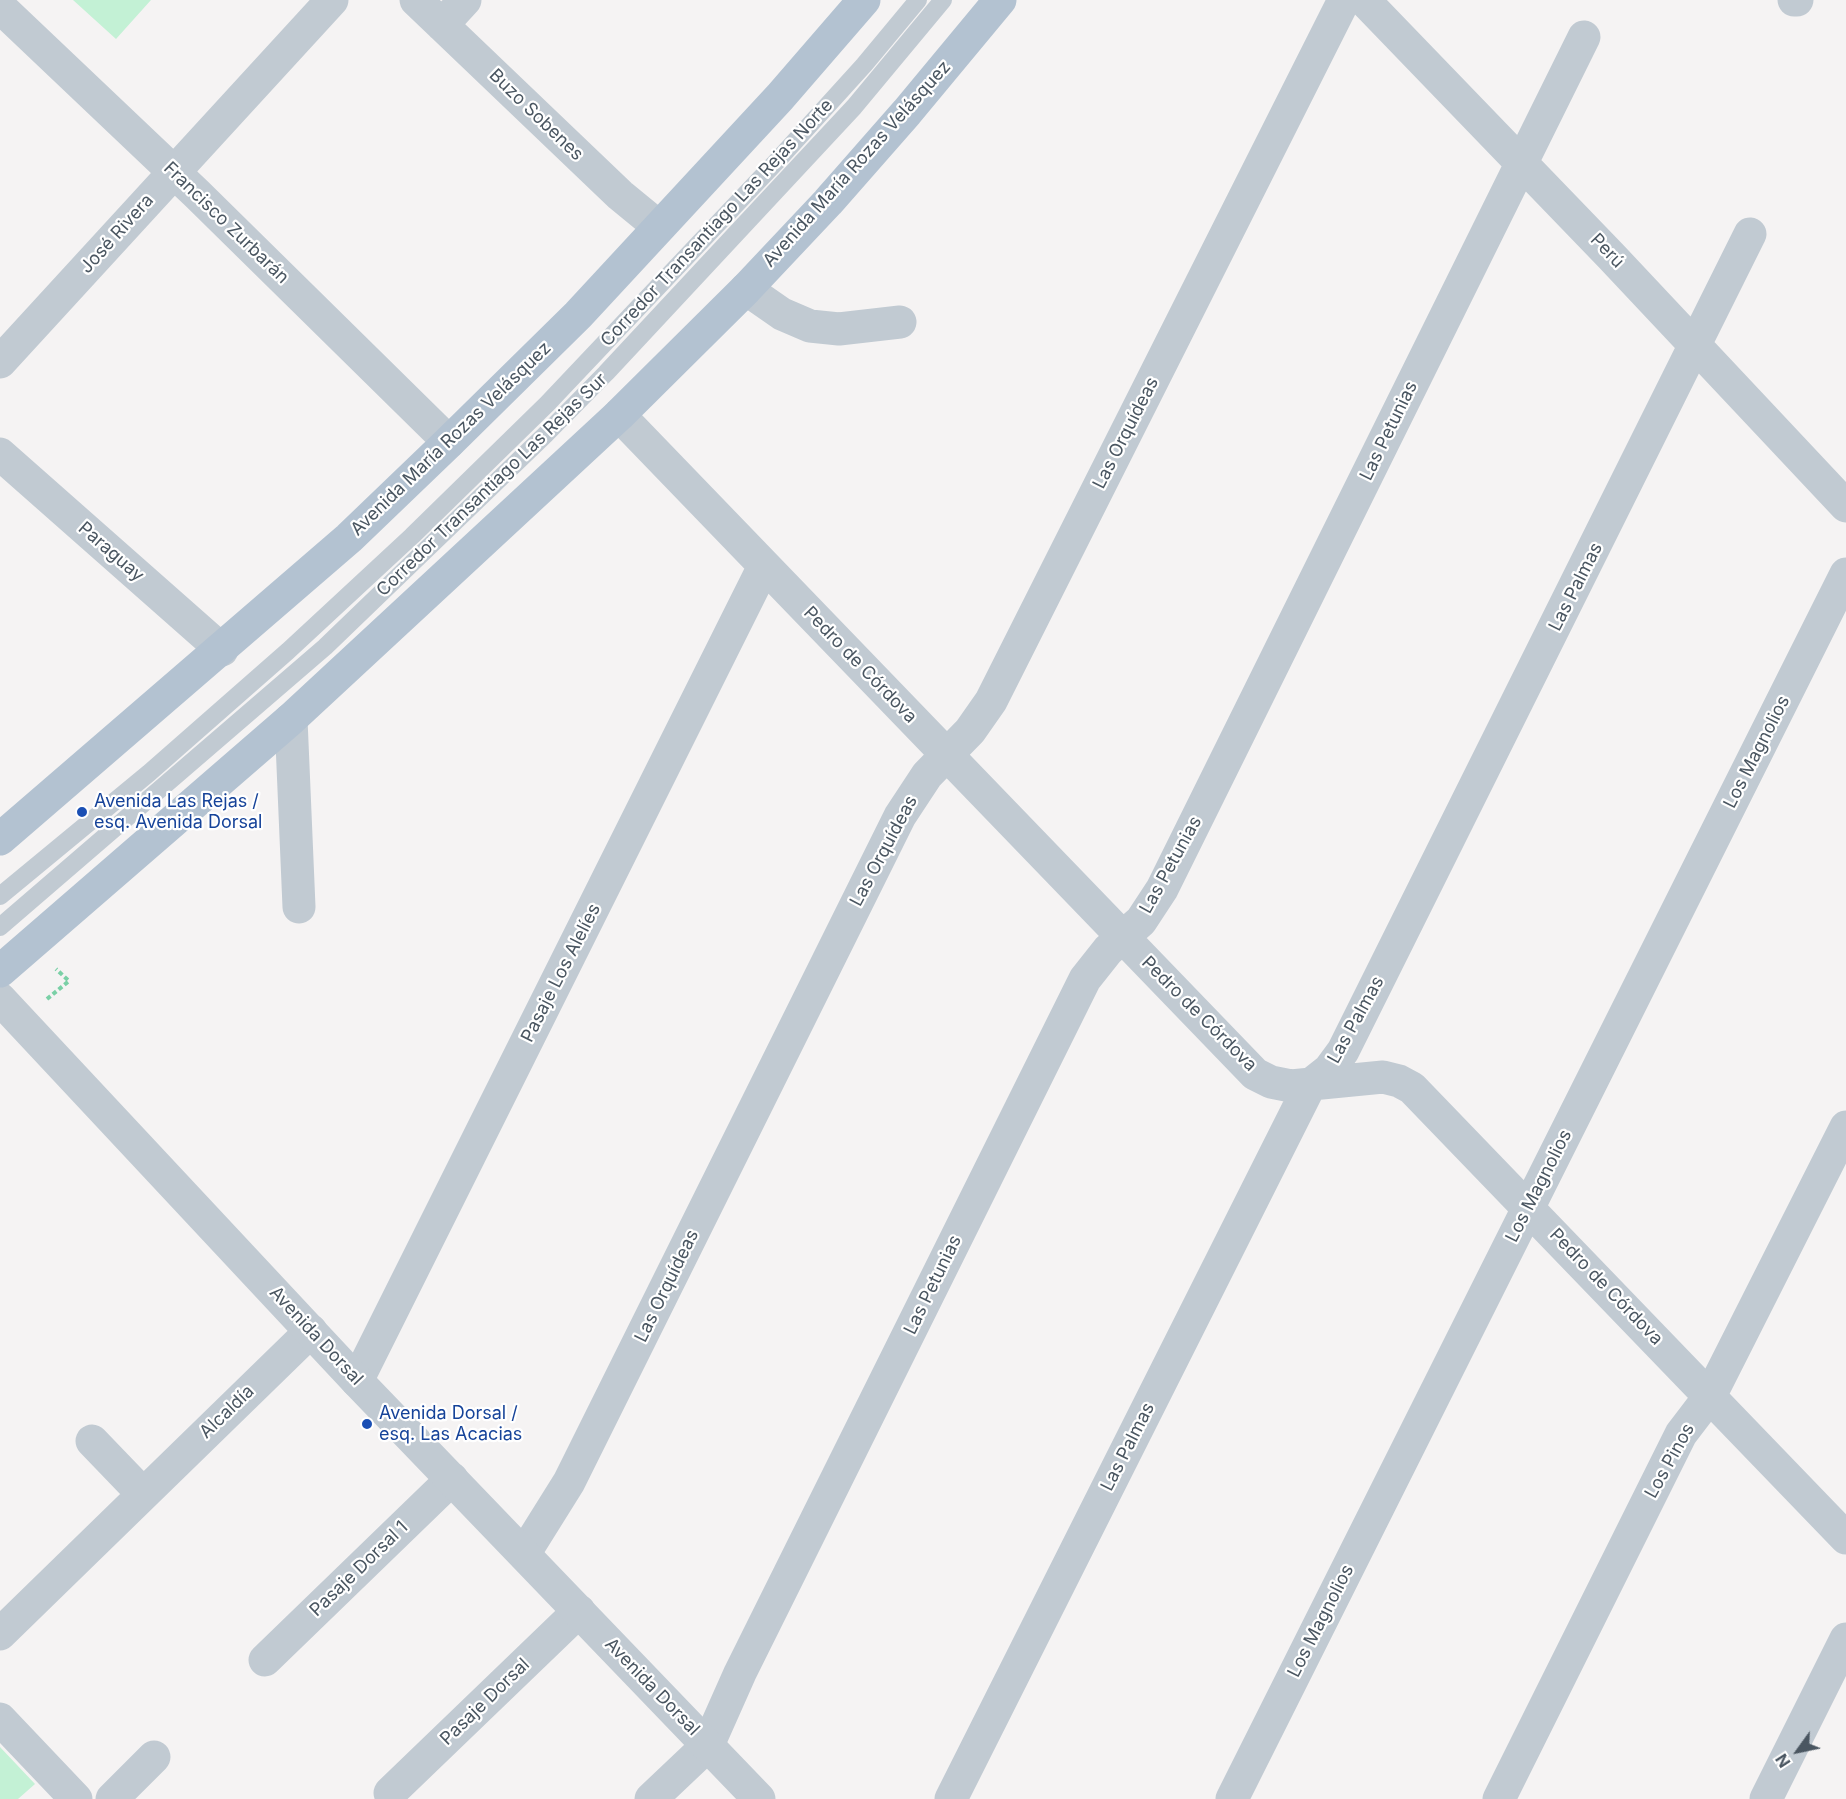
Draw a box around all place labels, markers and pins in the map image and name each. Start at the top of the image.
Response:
place label: Avenida Las Rejas / esq. Avenida Dorsal [94,791,262,834]
marker: Avenida Las Rejas / esq. Avenida Dorsal [75,805,89,819]
place label: Avenida Dorsal / esq. Las Acacias [379,1403,522,1446]
marker: Avenida Dorsal / esq. Las Acacias [360,1417,374,1431]

